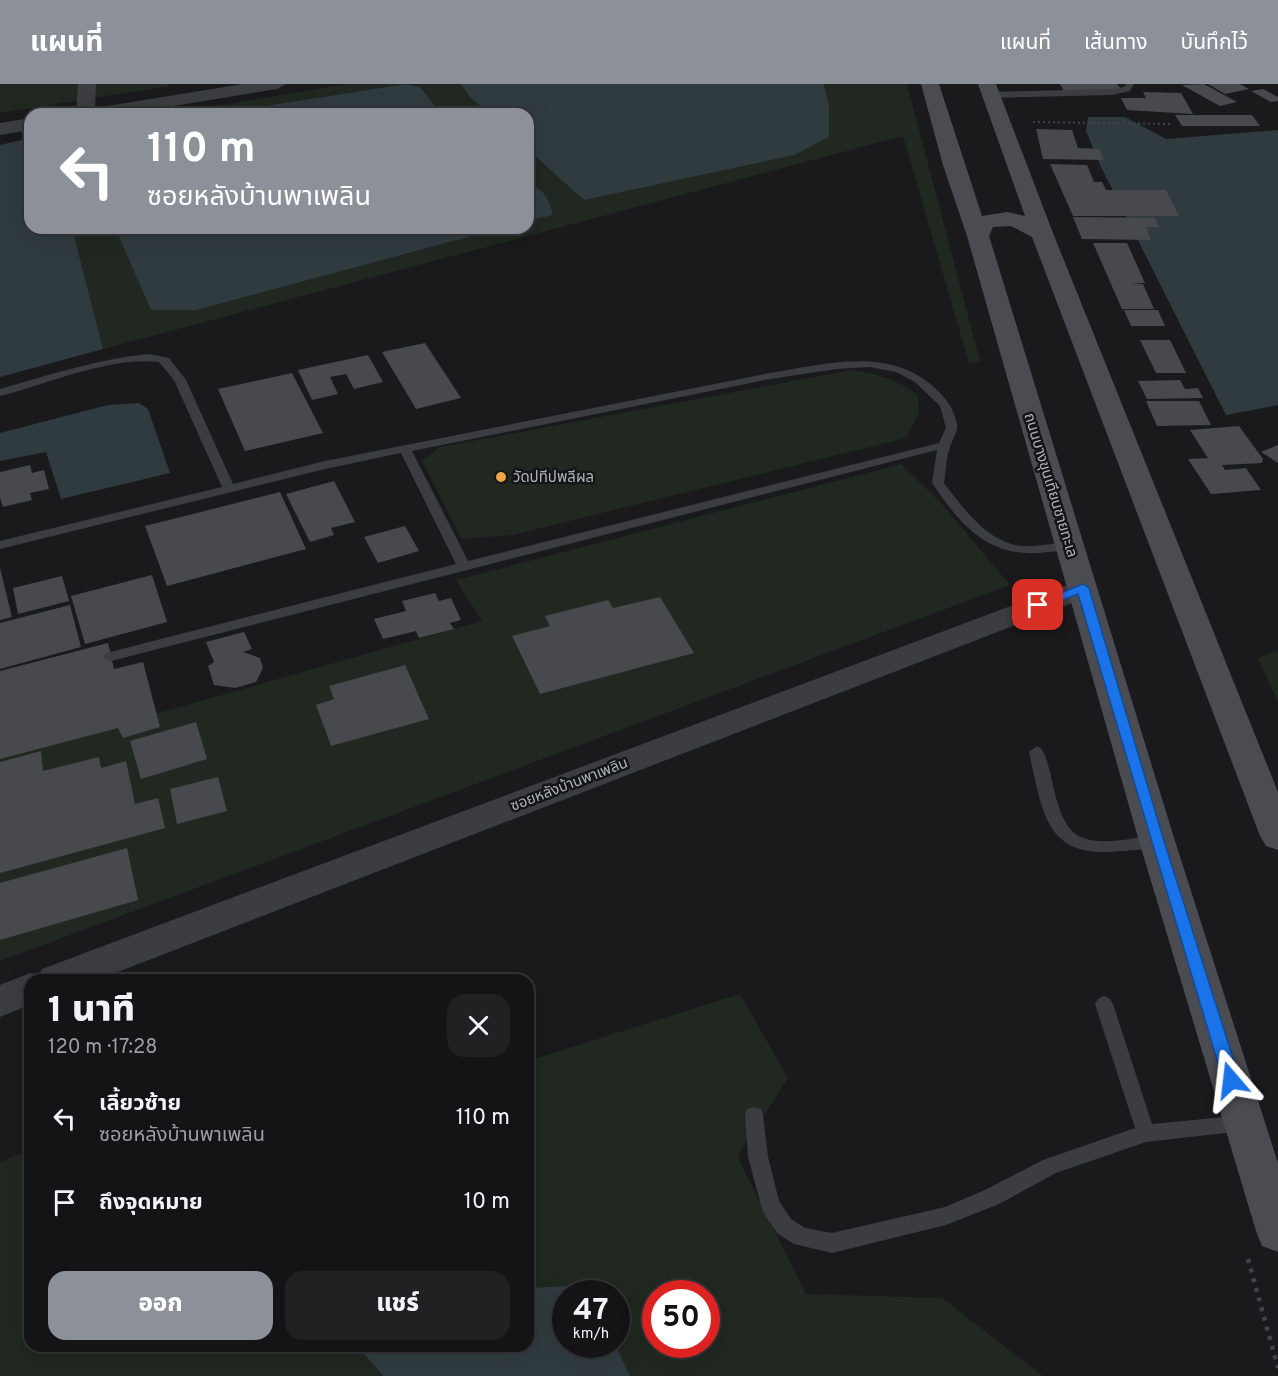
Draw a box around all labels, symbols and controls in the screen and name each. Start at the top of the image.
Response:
text: แผนที่ [30,26,103,62]
text: แผนที่ [1000,30,1051,57]
text: เส้นทาง [1084,30,1148,57]
text: บันทึกไว้ [1181,30,1248,57]
text: 110 m [147,124,256,177]
icon: left [48,132,126,210]
text: ซอยหลังบ้านพาเพลิน [147,181,371,215]
street label: ถนนบางขุนเทียนชายทะเล [1019,411,1081,560]
place label: วัดปทีปพลีผล [513,469,594,488]
marker: วัดปทีปพลีผล [494,470,508,484]
pin [1012,579,1063,630]
icon: arrive [1021,588,1054,621]
street label: ซอยหลังบ้านพาเพลิน [508,754,631,817]
text: 1 นาที [48,989,135,1035]
button: close [447,994,510,1057]
text: 120 m · 17:28 [48,1035,158,1061]
position arrow [1199,1048,1263,1112]
text: เลี้ยวซ้าย [99,1091,181,1118]
icon: left [48,1102,81,1135]
text: 110 m [456,1105,510,1132]
text: ซอยหลังบ้านพาเพลิน [99,1123,265,1149]
icon: arrive [48,1186,81,1219]
text: 10 m [464,1189,510,1216]
text: ถึงจุดหมาย [99,1190,203,1217]
button: ออก [48,1271,273,1340]
button: แชร์ [285,1271,510,1340]
speed limit sign: 50 [642,1280,720,1358]
text: 47 [573,1293,609,1330]
text: km/h [573,1325,609,1344]

